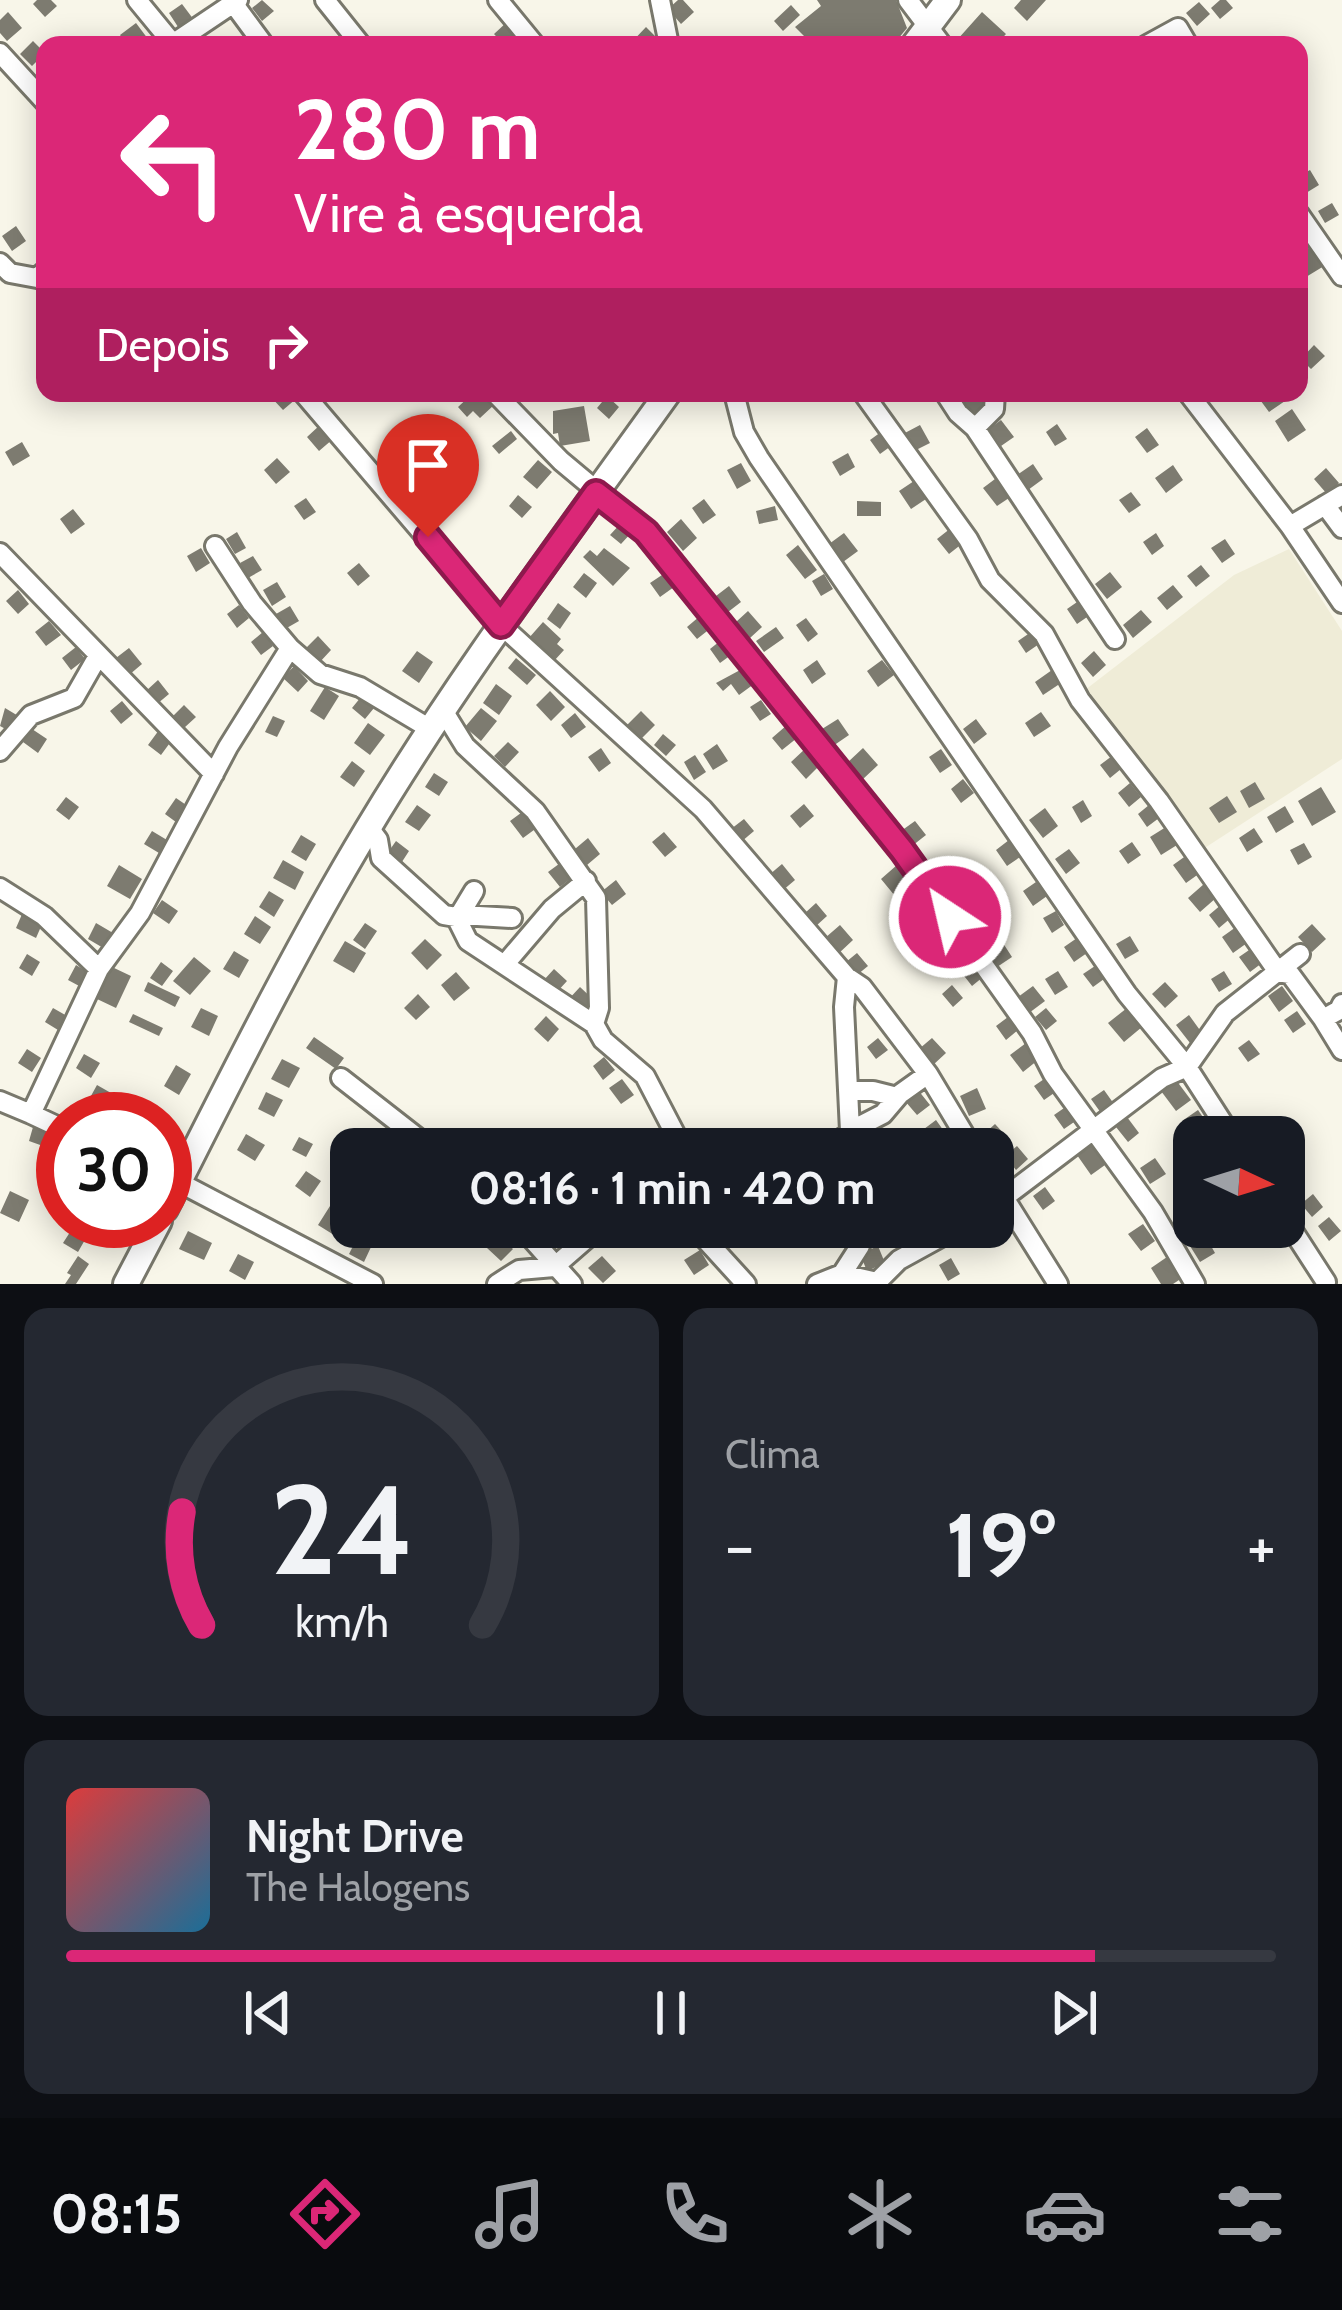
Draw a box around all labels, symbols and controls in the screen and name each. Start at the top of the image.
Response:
text: 280 m [294,78,540,180]
icon: left [96,84,252,240]
text: Vire à esquerda [294,180,643,246]
icon: right [253,312,319,378]
text: Depois [96,318,229,372]
pin [377,414,479,537]
icon: arrive [395,432,461,498]
position arrow [887,854,1013,980]
speed limit sign: 30 [36,1092,192,1248]
north arrow [1173,1116,1305,1248]
map controls [1173,1116,1305,1248]
text: 08:16 · 1 min · 420 m [469,1161,875,1215]
text: Clima [725,1430,819,1478]
text: 24 [270,1454,413,1605]
text: 19° [946,1490,1055,1600]
text: − [725,1505,754,1586]
text: + [1247,1505,1276,1586]
text: km/h [295,1596,388,1648]
text: Night Drive [246,1809,464,1863]
text: The Halogens [246,1863,470,1911]
icon: previous [235,1980,301,2046]
icon: pause [638,1980,704,2046]
icon: next [1041,1980,1107,2046]
icon: directions [283,2172,367,2256]
icon: music [468,2172,552,2256]
icon: phone [653,2172,737,2256]
icon: climate [838,2172,922,2256]
icon: car [1023,2172,1107,2256]
icon: filters [1208,2172,1292,2256]
text: 08:15 [50,2181,182,2247]

